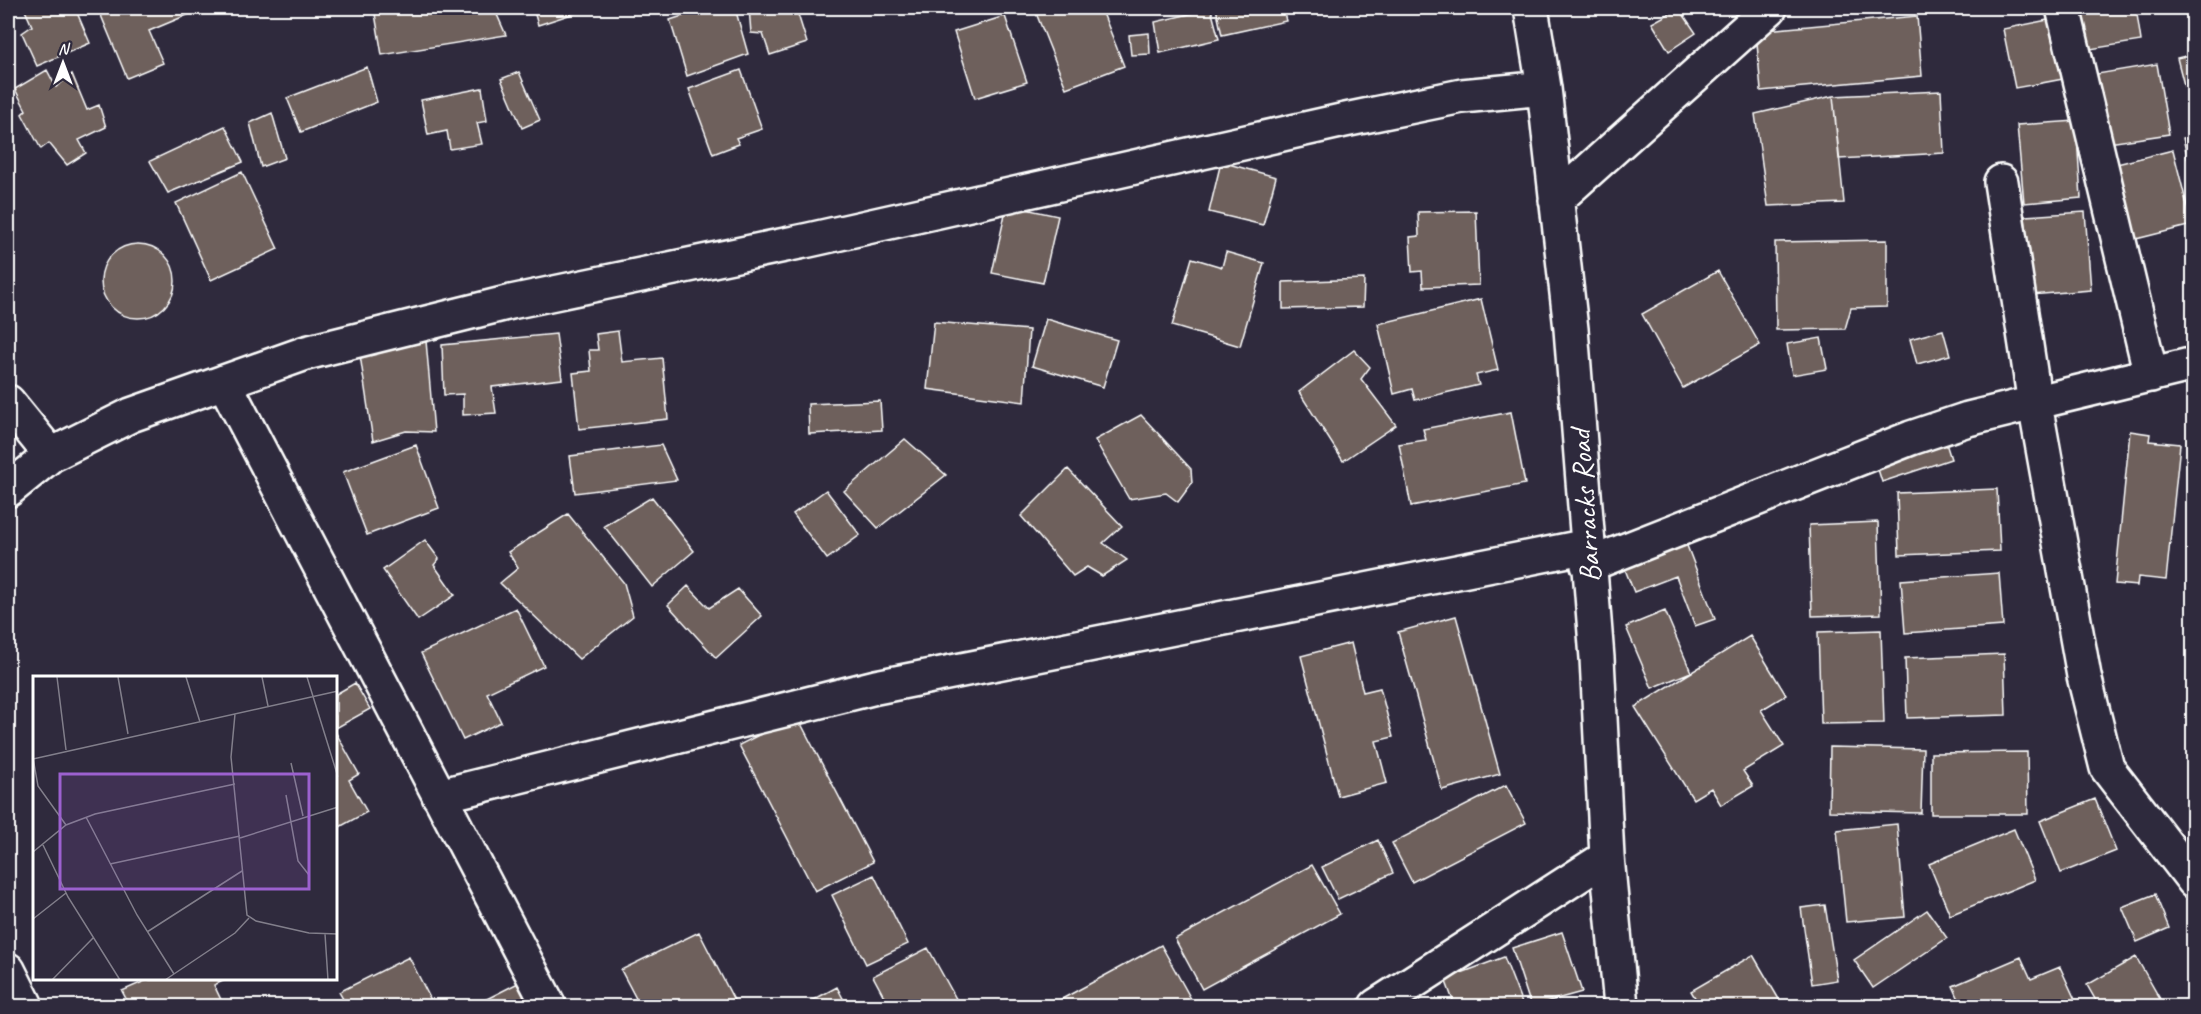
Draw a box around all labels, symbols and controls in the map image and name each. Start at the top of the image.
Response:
north arrow [33,33,93,93]
text: N [58,39,71,59]
street label: Barracks Road [1560,424,1609,584]
inset map [33,676,338,981]

